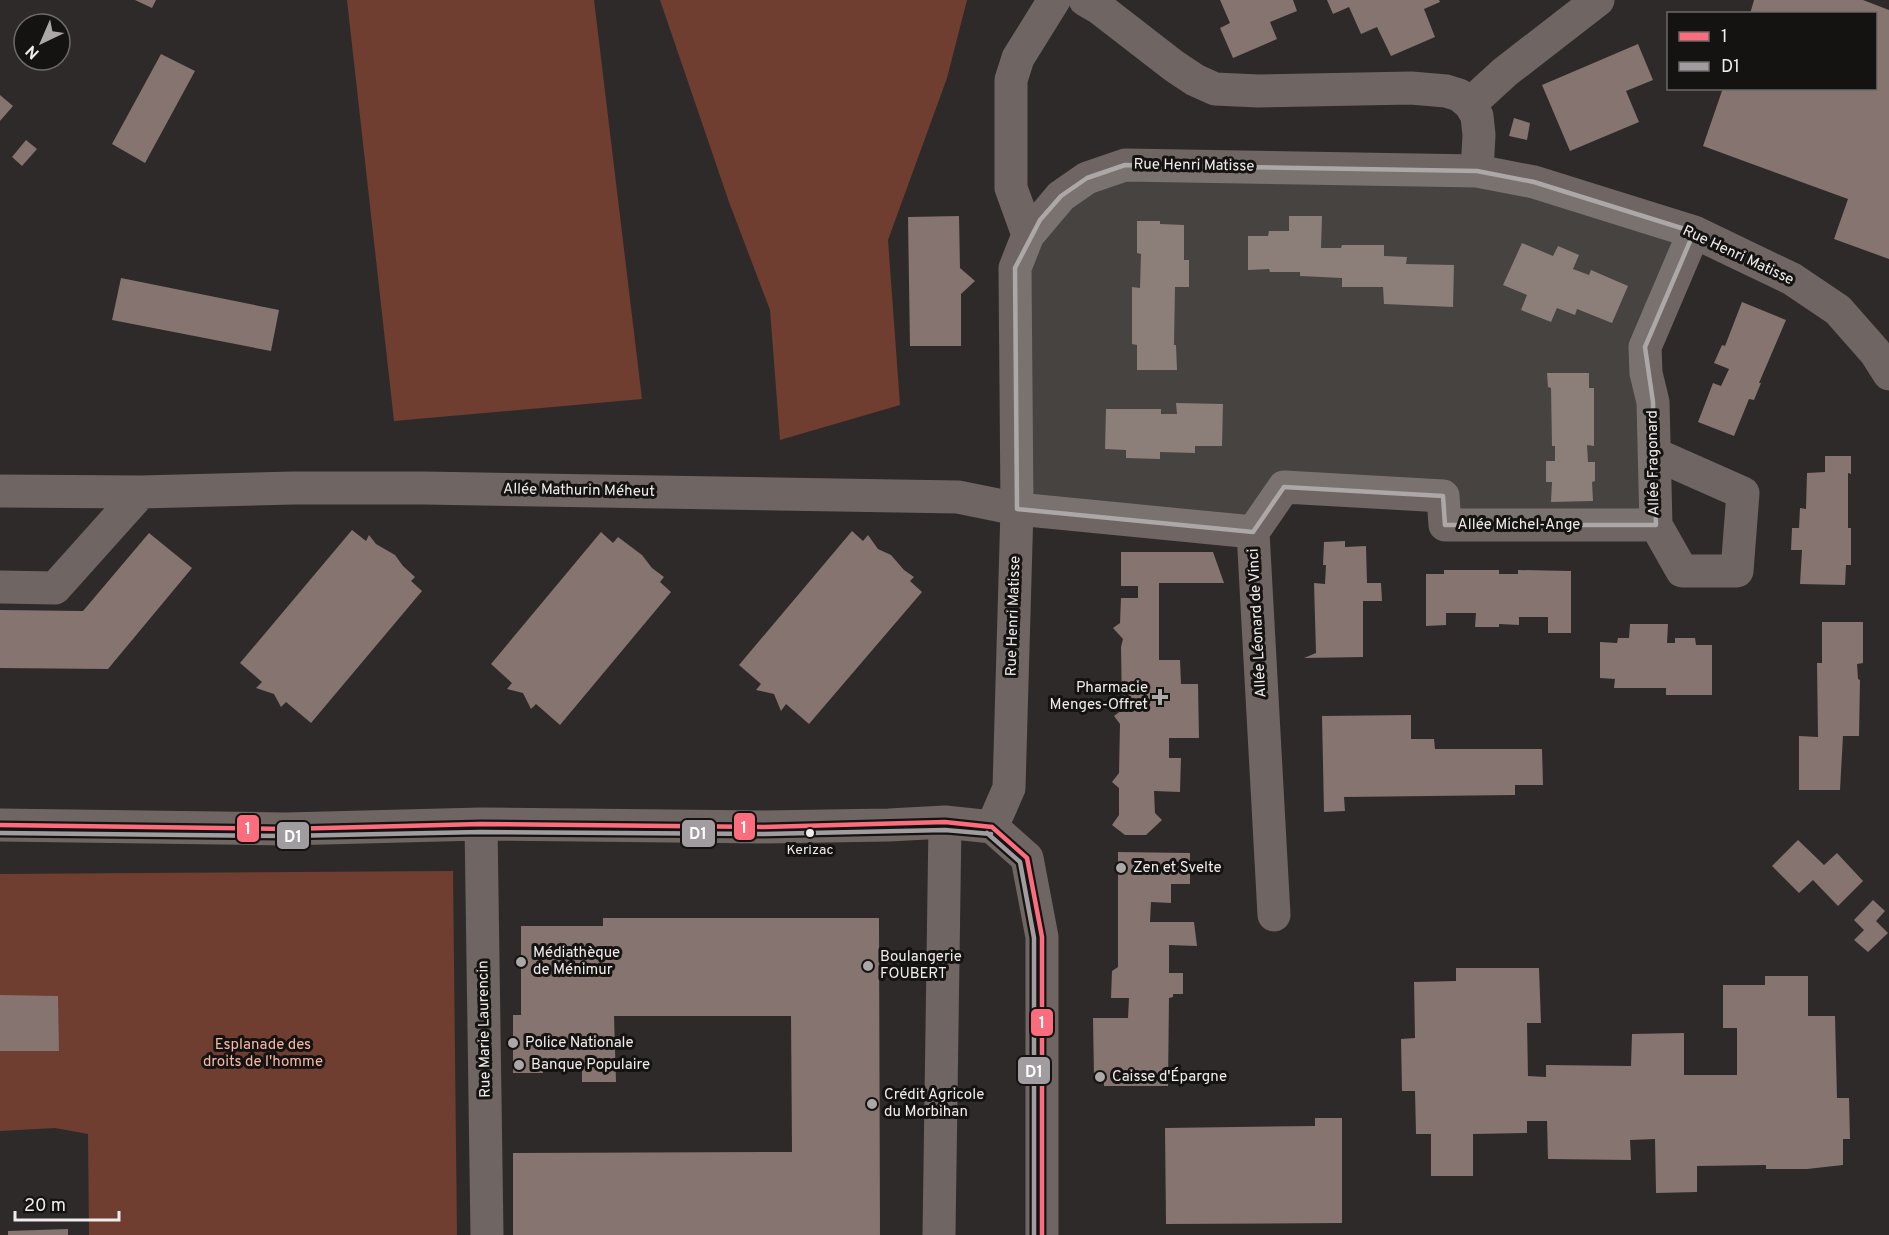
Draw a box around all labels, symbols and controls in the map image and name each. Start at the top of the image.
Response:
north arrow [12,12,72,72]
legend [1667,12,1877,90]
text: 1 [1721,26,1728,49]
text: N [22,40,44,63]
text: D1 [1721,56,1740,79]
street label: Rue Henri Matisse [1134,155,1254,177]
street label: Rue Henri Matisse [1679,222,1797,290]
street label: Allée Fragonard [1644,410,1664,516]
street label: Allée Mathurin Méheut [503,480,655,502]
street label: Allée Michel-Ange [1458,516,1580,535]
street label: Allée Léonard de Vinci [1245,548,1271,698]
street label: Rue Henri Matisse [1002,555,1026,677]
place label: Pharmacie Menges-Offret [1050,679,1148,715]
marker: Pharmacie Menges-Offret [1153,690,1167,704]
line badge: 1 [733,812,756,841]
line badge: 1 [236,814,260,843]
line badge: D1 [681,819,716,848]
text: 1 [741,819,747,839]
text: 1 [245,820,251,840]
line badge: D1 [276,821,310,850]
text: D1 [689,825,707,845]
marker: Kerizac [804,827,816,839]
text: D1 [284,828,302,848]
place label: Kerizac [786,842,834,859]
place label: Zen et Svelte [1133,859,1222,878]
marker: Zen et Svelte [1114,861,1128,875]
place label: Médiathèque de Ménimur [533,944,620,980]
place label: Boulangerie FOUBERT [880,948,962,984]
marker: Médiathèque de Ménimur [514,955,528,969]
marker: Boulangerie FOUBERT [861,959,875,973]
street label: Rue Marie Laurencin [474,960,496,1098]
line badge: 1 [1030,1008,1054,1037]
text: 1 [1039,1014,1045,1034]
place label: Police Nationale [525,1034,634,1053]
park label: Esplanade des droits de l'homme [203,1036,323,1072]
marker: Police Nationale [506,1036,520,1050]
place label: Banque Populaire [531,1056,650,1075]
line badge: D1 [1017,1056,1051,1085]
marker: Banque Populaire [512,1058,526,1072]
text: D1 [1025,1063,1043,1083]
place label: Caisse d'Épargne [1112,1067,1227,1087]
marker: Caisse d'Épargne [1093,1070,1107,1084]
place label: Crédit Agricole du Morbihan [884,1086,984,1122]
marker: Crédit Agricole du Morbihan [865,1097,879,1111]
scale bar [15,1184,118,1222]
text: 20 m [24,1195,66,1218]

